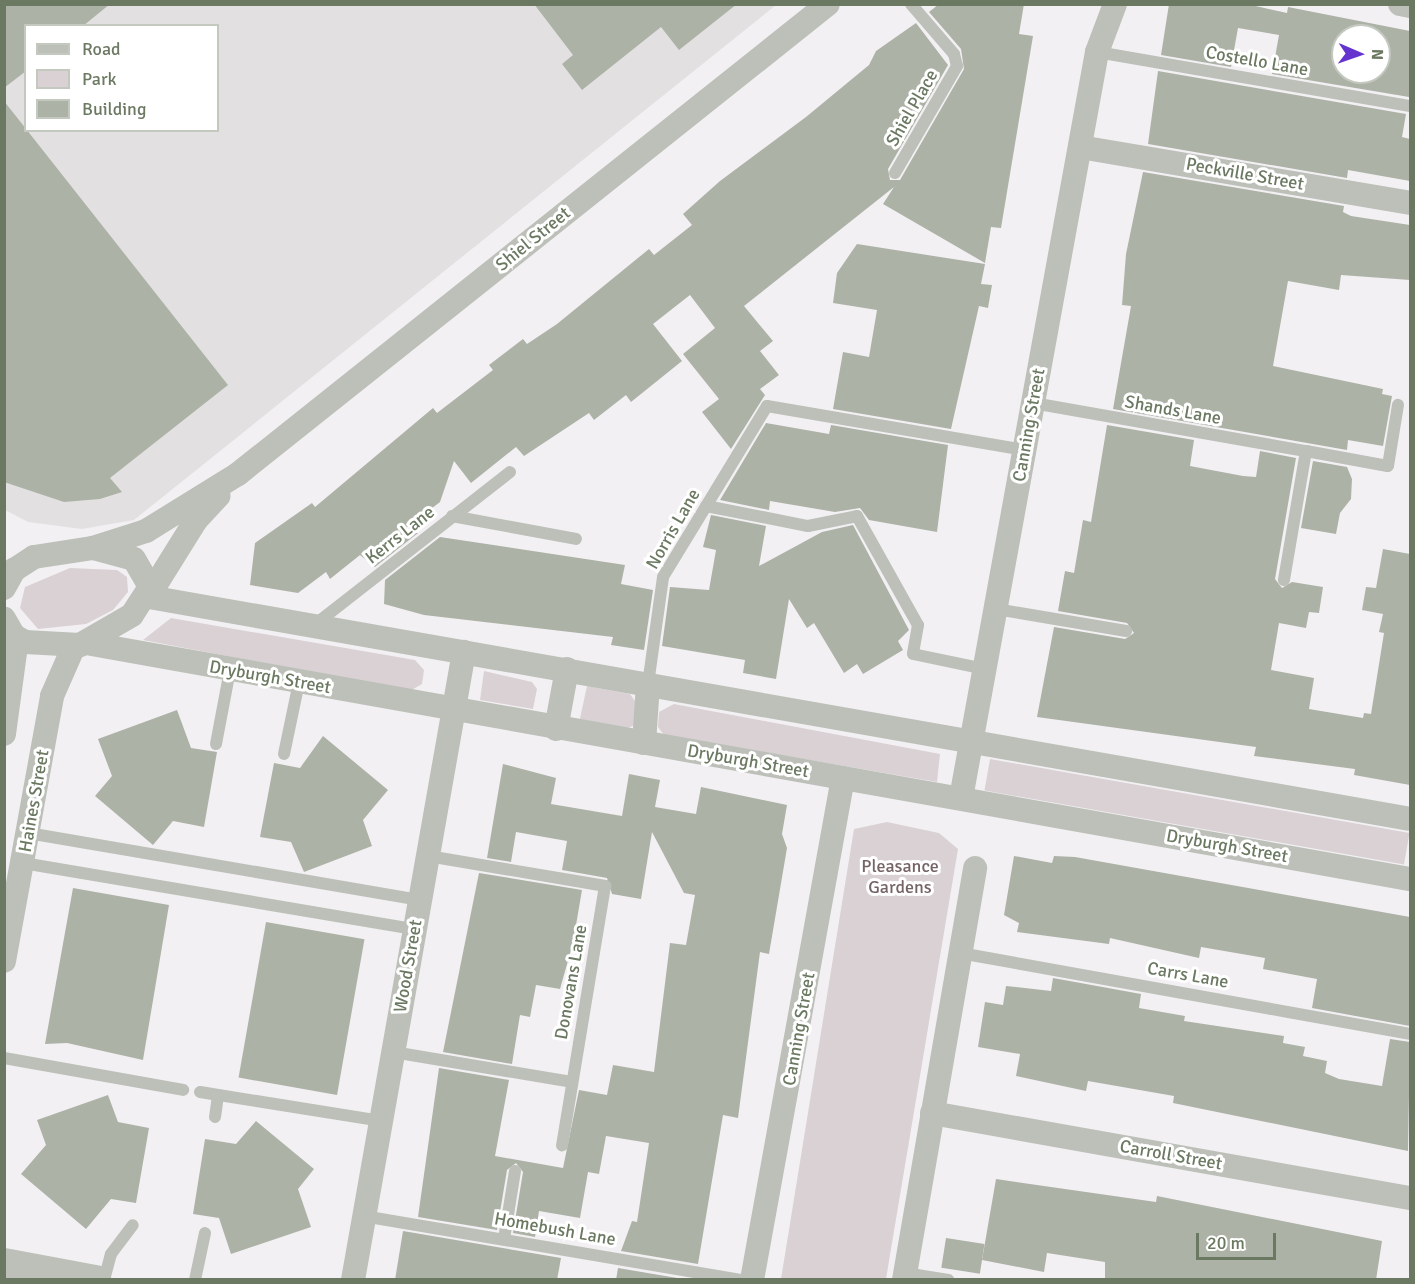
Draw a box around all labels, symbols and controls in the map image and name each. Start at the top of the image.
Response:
legend [24,24,219,132]
north arrow [1331,24,1391,84]
text: Road [82,38,121,60]
street label: Costello Lane [1204,41,1310,81]
text: N [1367,49,1387,60]
street label: Shiel Place [881,66,943,150]
text: Park [82,68,117,90]
text: Building [82,98,146,120]
street label: Peckville Street [1184,153,1306,195]
street label: Shiel Street [491,202,575,276]
street label: Canning Street [1008,367,1050,483]
street label: Shands Lane [1123,391,1223,429]
street label: Norris Lane [641,485,705,573]
street label: Kerrs Lane [361,501,439,569]
street label: Dryburgh Street [207,656,333,698]
street label: Dryburgh Street [685,740,811,782]
street label: Haines Street [14,748,54,854]
street label: Dryburgh Street [1164,825,1290,867]
park label: Pleasance Gardens [861,856,939,898]
street label: Wood Street [389,918,427,1014]
street label: Donovans Lane [550,923,592,1041]
street label: Carrs Lane [1146,957,1230,993]
street label: Canning Street [778,971,820,1087]
street label: Carroll Street [1118,1135,1224,1175]
street label: Homebush Lane [493,1208,617,1250]
scale bar [1199,1221,1278,1259]
text: 20 m [1207,1232,1245,1254]

